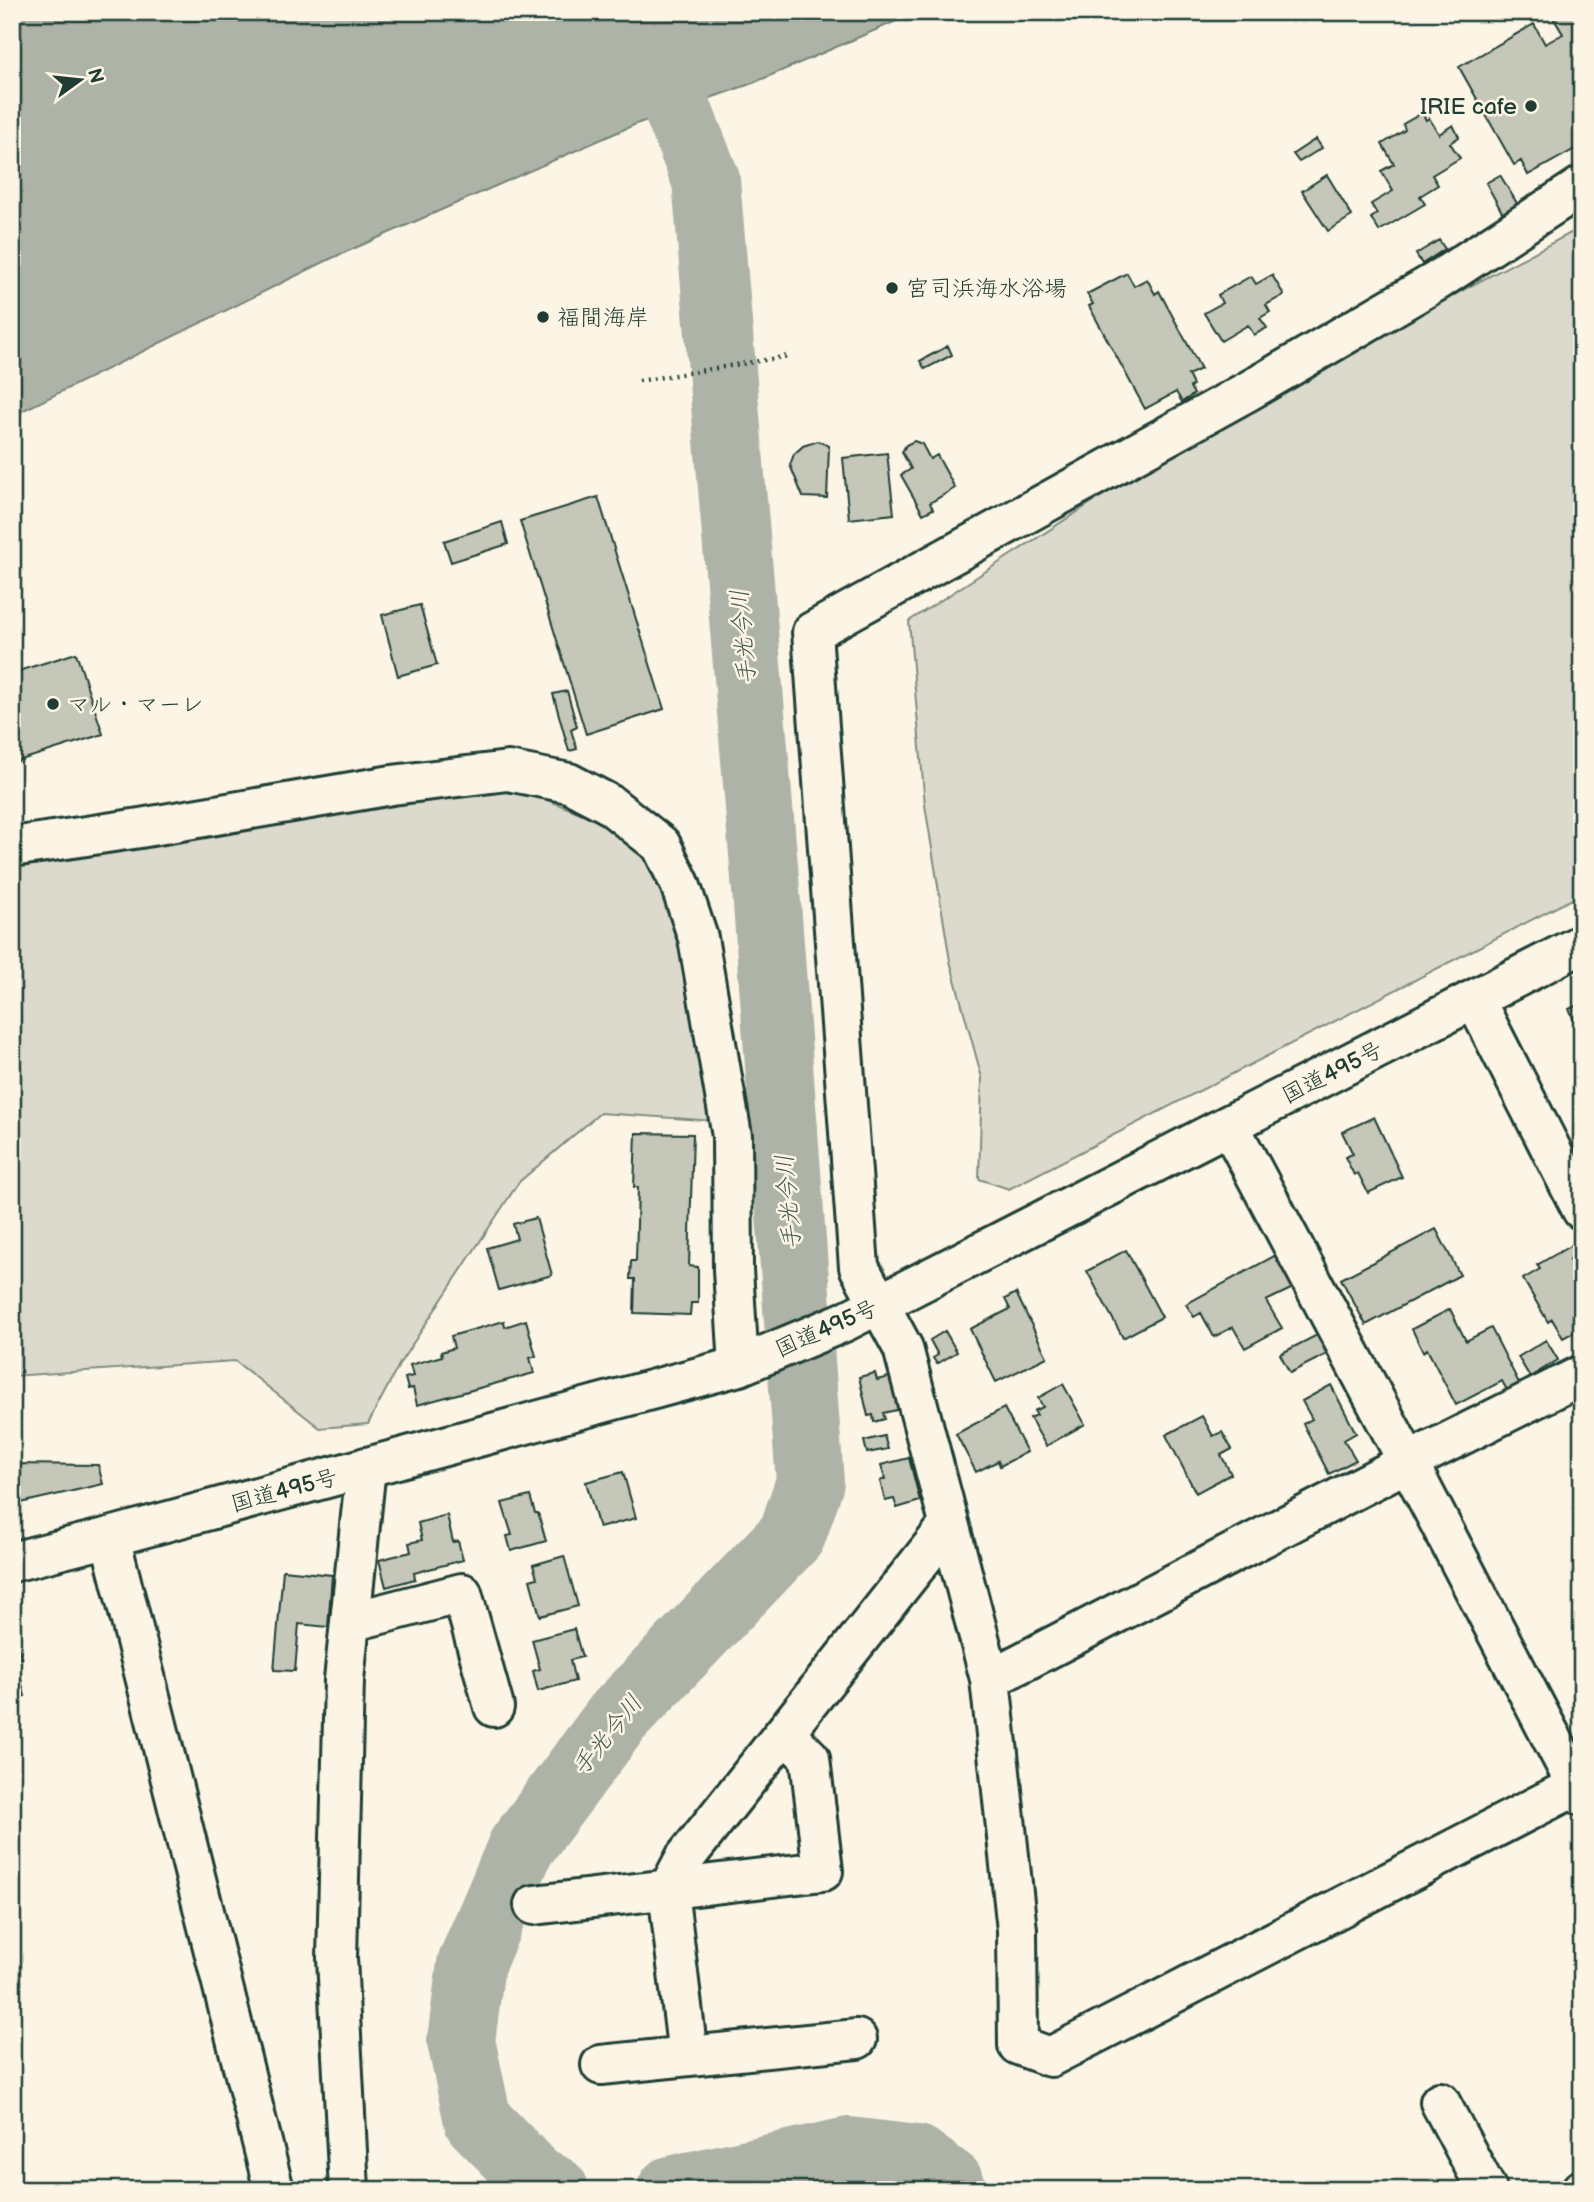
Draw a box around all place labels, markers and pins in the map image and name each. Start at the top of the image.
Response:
place label: IRIE cafe [1420,93,1517,121]
marker: IRIE cafe [1523,98,1539,114]
place label: 宮司浜海水浴場 [906,275,1067,303]
marker: 宮司浜海水浴場 [884,280,900,296]
place label: 福間海岸 [557,304,649,332]
marker: 福間海岸 [535,309,551,325]
place label: マル・マーレ [67,691,204,719]
marker: マル・マーレ [45,696,61,712]

